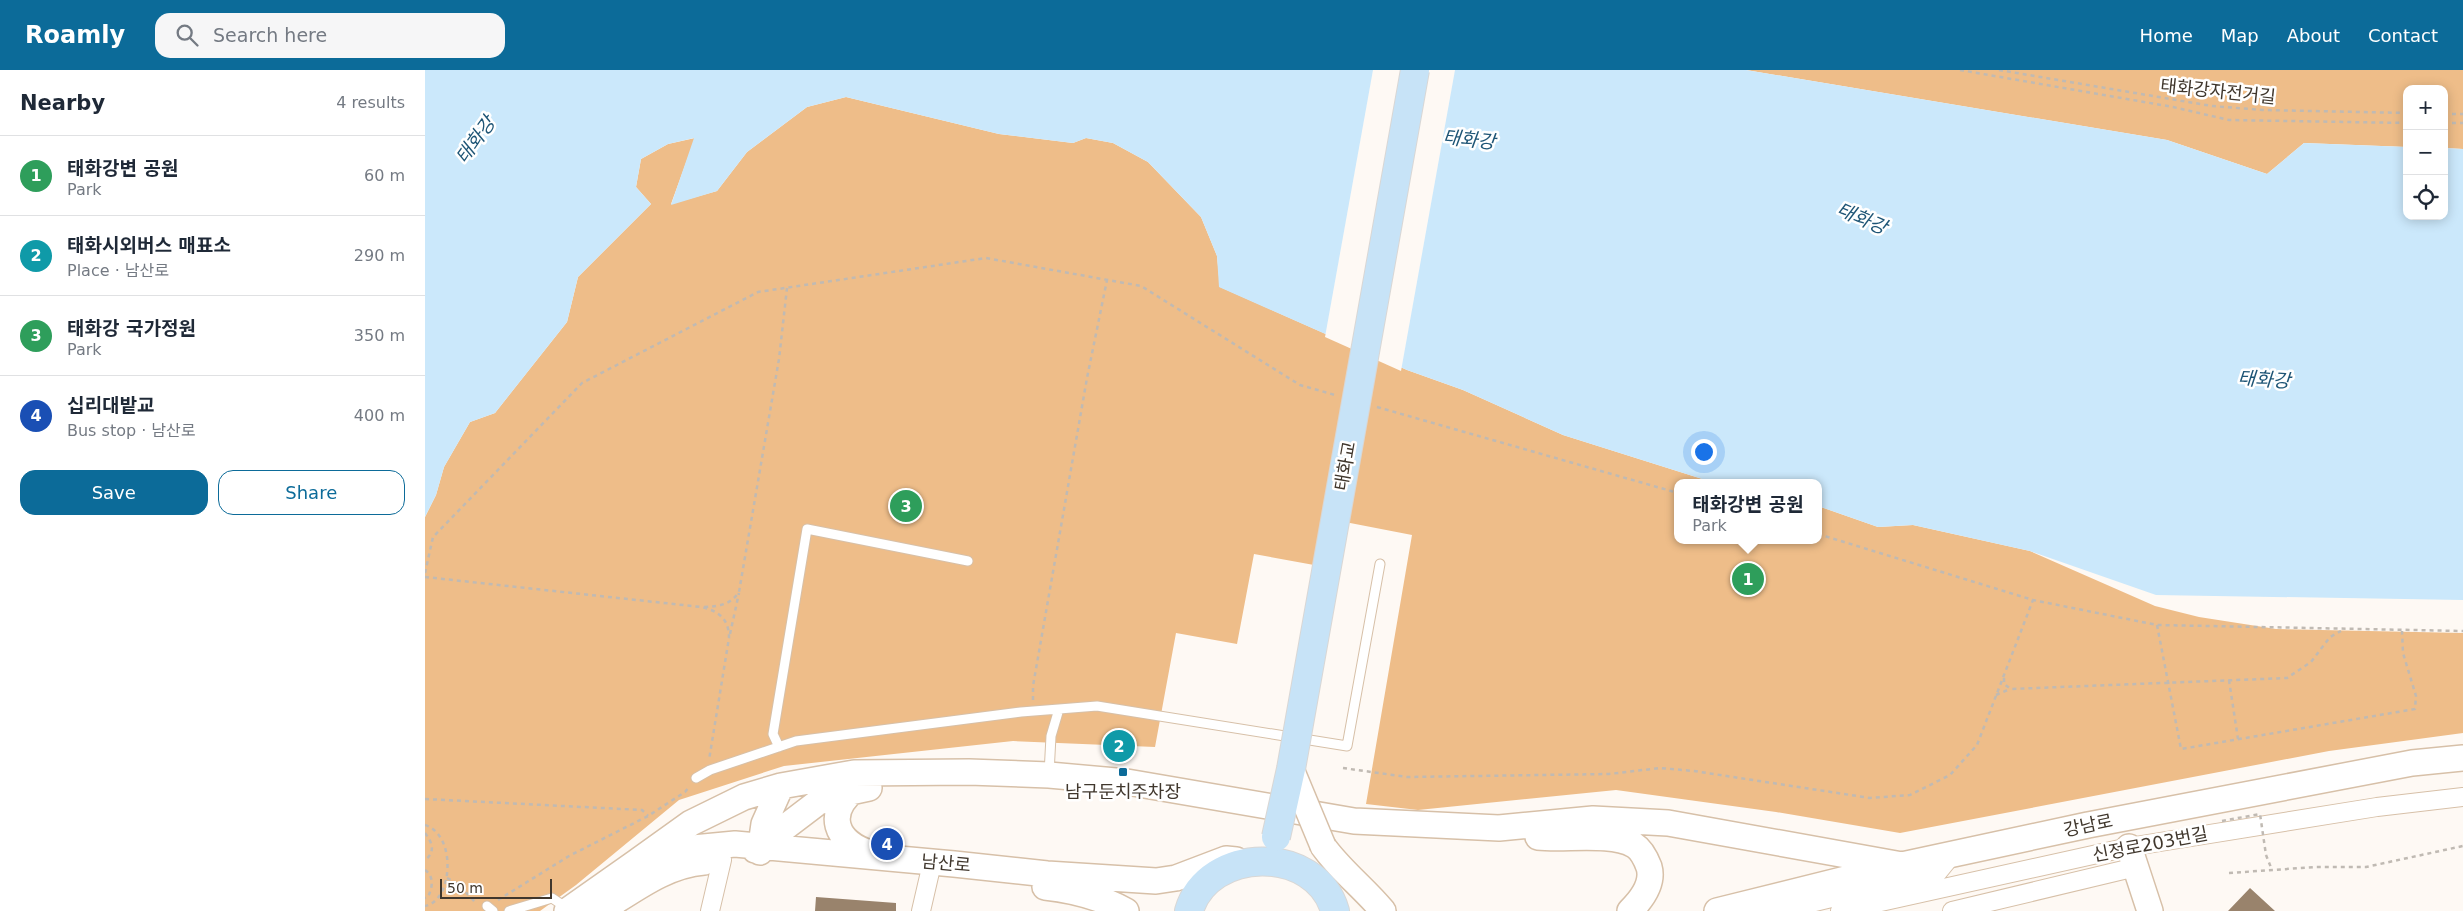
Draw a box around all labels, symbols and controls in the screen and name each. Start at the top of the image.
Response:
search box [155,13,505,58]
text: Roamly [25,21,125,49]
icon: search [173,21,201,49]
text: Search here [213,24,327,46]
text: Home [2140,25,2193,46]
text: Map [2221,25,2259,46]
text: About [2287,25,2340,46]
text: Contact [2368,25,2438,46]
street label: 태화강자전거길 [2159,74,2277,108]
map controls [2403,85,2448,220]
button: + [2403,85,2448,130]
text: Nearby [20,91,105,115]
text: 4 results [336,93,405,112]
water label: 태화강 [451,110,501,168]
water label: 태화강 [1442,125,1499,153]
button: − [2403,130,2448,175]
text: 태화강변 공원 [67,157,179,179]
text: 1 [30,166,42,185]
text: 60 m [364,166,405,185]
button: locate [2403,175,2448,220]
text: Park [67,180,102,199]
water label: 태화강 [1834,198,1893,239]
text: 태화시외버스 매표소 [67,234,231,256]
text: 2 [30,246,42,265]
text: 290 m [354,246,405,265]
text: Place · 남산로 [67,261,169,280]
text: 태화강 국가정원 [67,317,196,339]
text: 3 [30,326,42,345]
text: 350 m [354,326,405,345]
text: Park [67,340,102,359]
water label: 태화강 [2237,366,2293,392]
text: 십리대밭교 [67,394,154,416]
text: 4 [30,406,42,425]
text: 400 m [354,406,405,425]
text: Bus stop · 남산로 [67,421,196,440]
your location [1691,439,1717,465]
street label: 태화교 [1330,440,1360,492]
button: Save [20,470,208,515]
button: Share [218,470,405,515]
popup [1674,479,1822,544]
pin: 3 [890,487,922,525]
text: 태화강변 공원 [1692,493,1804,515]
text: Park [1692,516,1727,535]
pin: 1 [1732,560,1764,598]
pin: 2 [1103,727,1135,765]
marker: 남구둔치주차장 [1117,766,1129,778]
place label: 남구둔치주차장 [1065,781,1181,802]
street label: 강남로 [2062,810,2114,840]
street label: 신정로203번길 [2090,823,2210,865]
pin: 4 [871,825,903,863]
street label: 남산로 [920,850,972,876]
scale bar [440,876,553,899]
text: 50 m [447,880,483,896]

